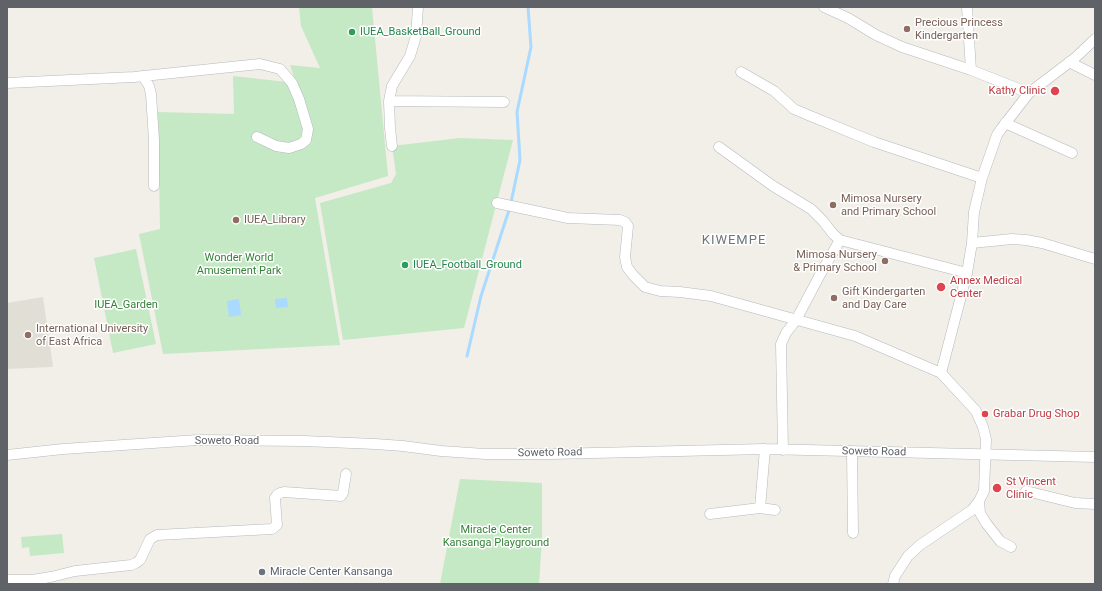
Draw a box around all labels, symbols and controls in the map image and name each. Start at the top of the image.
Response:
place label: Precious Princess Kindergarten [915,16,1003,42]
marker: Precious Princess Kindergarten [902,24,912,34]
place label: IUEA_BasketBall_Ground [360,25,481,39]
marker: IUEA_BasketBall_Ground [347,27,357,37]
place label: Kathy Clinic [989,84,1046,98]
marker: Kathy Clinic [1049,85,1061,97]
place label: Mimosa Nursery and Primary School [841,192,936,218]
marker: Mimosa Nursery and Primary School [828,200,838,210]
place label: IUEA_Library [244,213,306,227]
marker: IUEA_Library [231,215,241,225]
district label: KIWEMPE [702,233,766,249]
place label: Mimosa Nursery & Primary School [793,248,877,274]
park label: Wonder World Amusement Park [197,251,281,277]
marker: Mimosa Nursery & Primary School [880,256,890,266]
place label: IUEA_Football_Ground [413,258,522,272]
marker: IUEA_Football_Ground [400,260,410,270]
place label: Annex Medical Center [950,274,1022,300]
marker: Annex Medical Center [935,281,947,293]
place label: Gift Kindergarten and Day Care [842,285,925,311]
marker: Gift Kindergarten and Day Care [829,293,839,303]
park label: IUEA_Garden [94,298,158,312]
place label: International University of East Africa [36,322,148,348]
marker: International University of East Africa [23,330,33,340]
place label: Grabar Drug Shop [993,407,1080,421]
marker: Grabar Drug Shop [980,409,990,419]
street label: Soweto Road [195,434,259,448]
street label: Soweto Road [842,445,906,459]
street label: Soweto Road [518,446,582,460]
place label: St Vincent Clinic [1006,475,1056,501]
marker: St Vincent Clinic [991,482,1003,494]
park label: Miracle Center Kansanga Playground [443,523,549,549]
place label: Miracle Center Kansanga [270,565,393,579]
marker: Miracle Center Kansanga [257,567,267,577]

